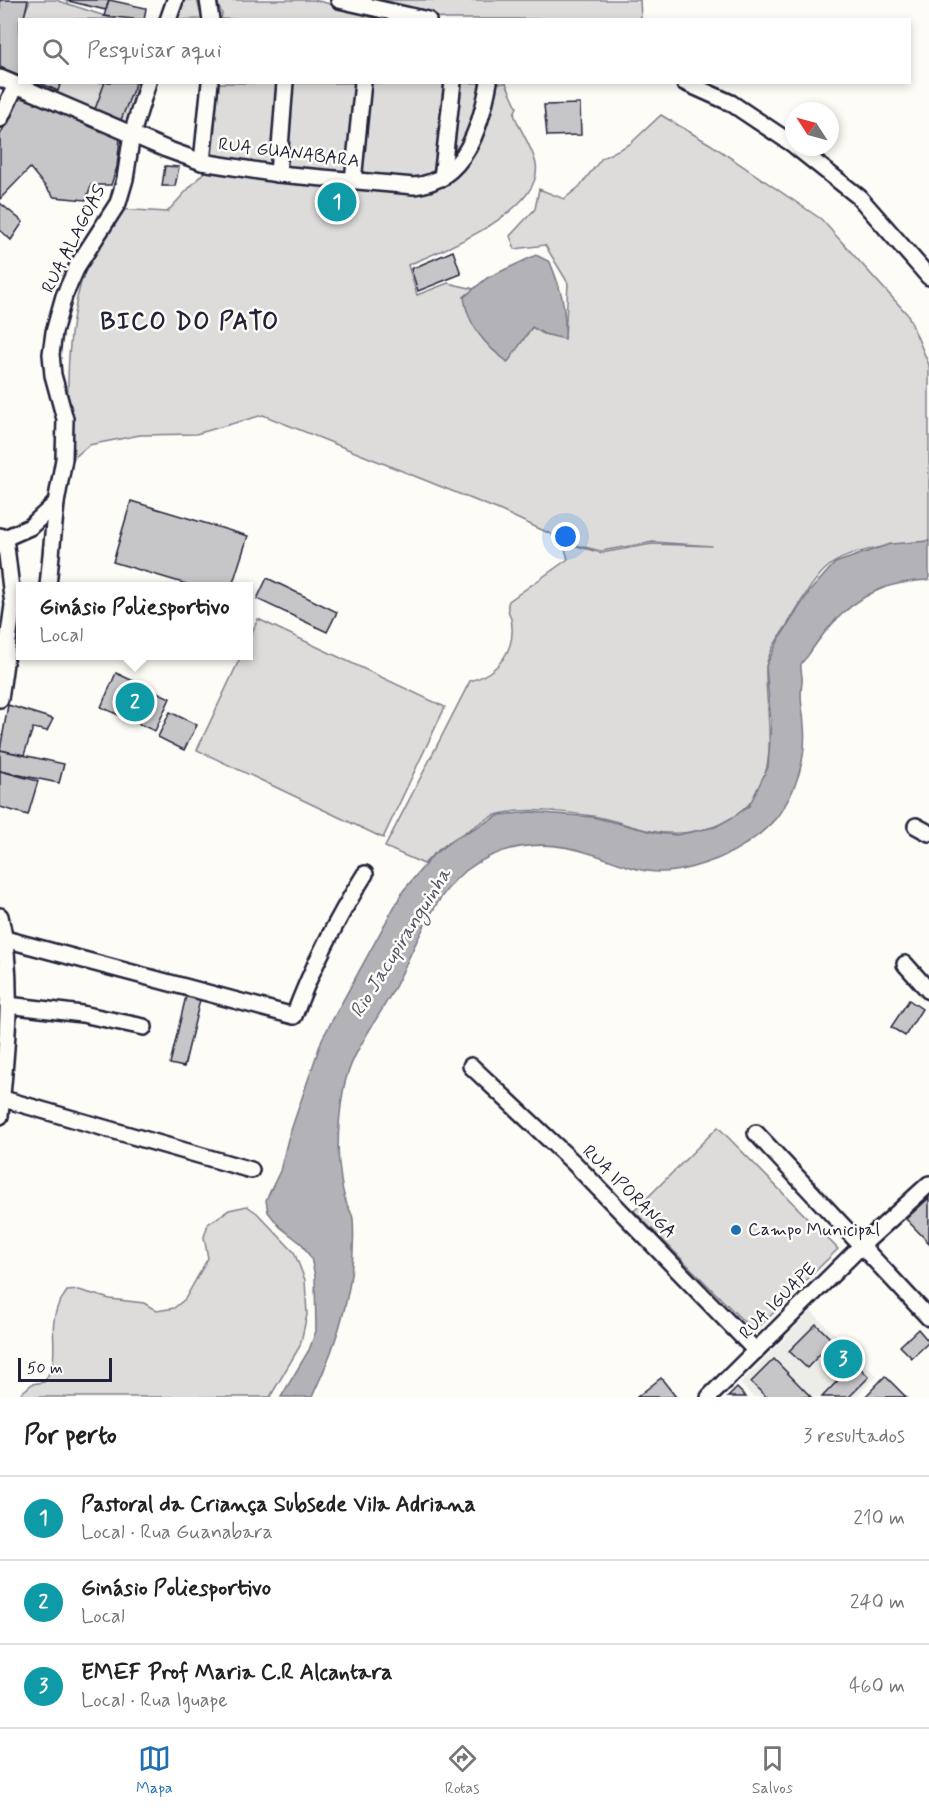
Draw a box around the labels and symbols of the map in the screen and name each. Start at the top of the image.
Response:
north arrow [785,102,839,156]
street label: RUA GUANABARA [217,132,361,174]
pin: 1 [318,180,356,224]
street label: RUA ALAGOAS [36,181,112,297]
district label: BICO DO PATO [100,307,280,338]
your location [551,522,580,551]
pin: 2 [116,680,154,724]
water label: Rio Jacupiranguinha [344,862,460,1024]
street label: RUA IPORANGA [577,1140,681,1244]
place label: Campo Municipal [748,1218,880,1242]
marker: Campo Municipal [729,1223,743,1237]
street label: RUA IGUAPE [734,1257,822,1345]
pin: 3 [824,1336,862,1382]
scale bar [18,1355,112,1382]

